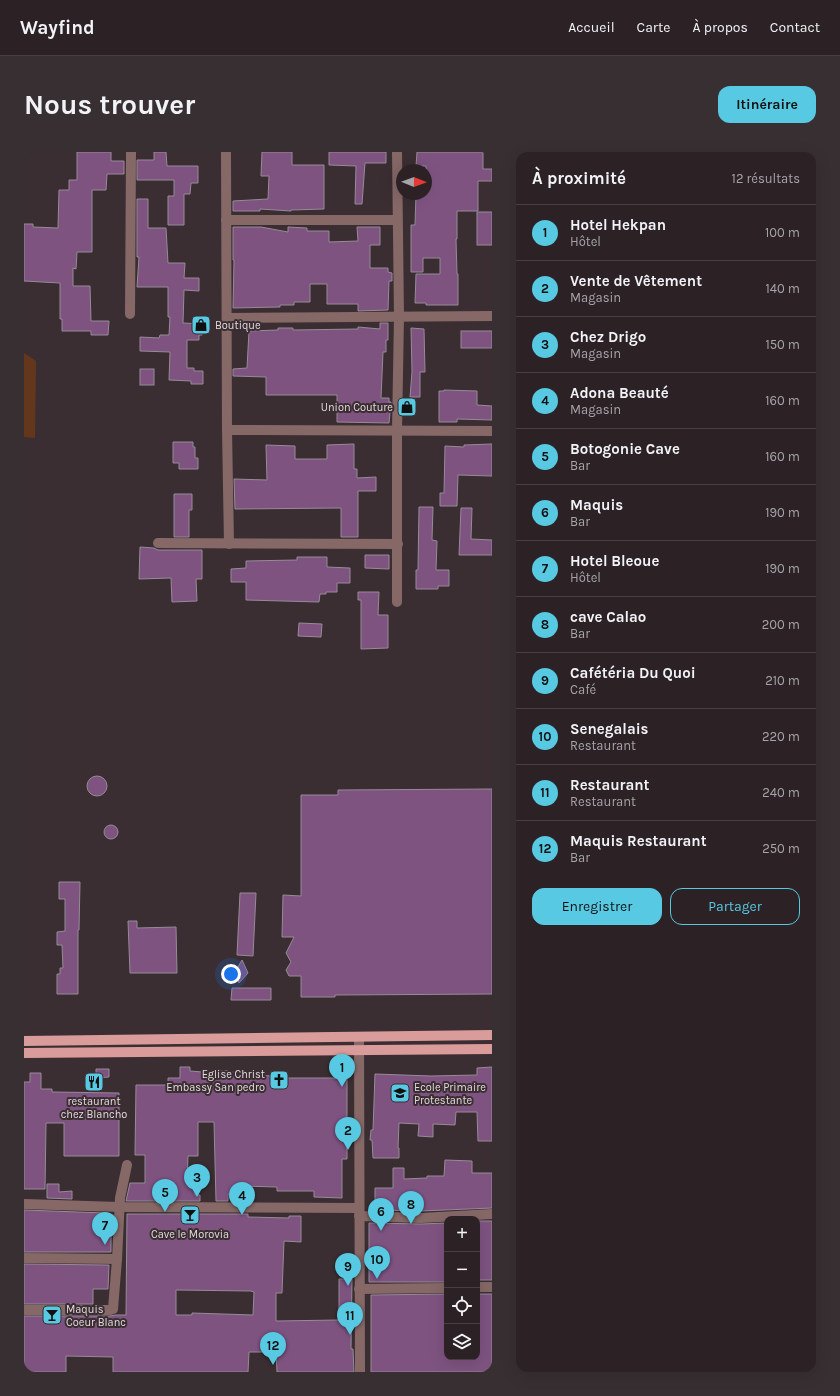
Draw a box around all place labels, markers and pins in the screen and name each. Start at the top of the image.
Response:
shop icon: Boutique [190,314,212,336]
place label: Boutique [215,319,261,332]
shop icon: Union Couture [396,396,418,418]
place label: Union Couture [321,401,393,414]
pin: 1 [329,1054,355,1087]
place label: Eglise Christ Embassy San pedro [166,1068,265,1094]
church icon: Eglise Christ Embassy San pedro [268,1069,290,1091]
restaurant icon: restaurant chez Blancho [83,1071,105,1093]
place label: Ecole Primaire Protestante [414,1081,486,1107]
school or university icon: Ecole Primaire Protestante [389,1082,411,1104]
place label: restaurant chez Blancho [61,1095,127,1121]
pin: 2 [335,1117,361,1150]
pin: 3 [184,1164,210,1197]
pin: 5 [152,1179,178,1212]
pin: 4 [229,1182,255,1215]
pin: 8 [398,1191,424,1224]
pin: 6 [368,1198,394,1231]
bar icon: Cave le Morovia [179,1204,201,1226]
pin: 7 [92,1212,118,1245]
place label: Cave le Morovia [151,1228,229,1241]
pin: 10 [364,1246,390,1279]
pin: 9 [335,1253,361,1286]
pin: 11 [337,1302,363,1335]
place label: Maquis Coeur Blanc [66,1303,126,1329]
bar icon: Maquis Coeur Blanc [41,1304,63,1326]
pin: 12 [260,1332,286,1365]

